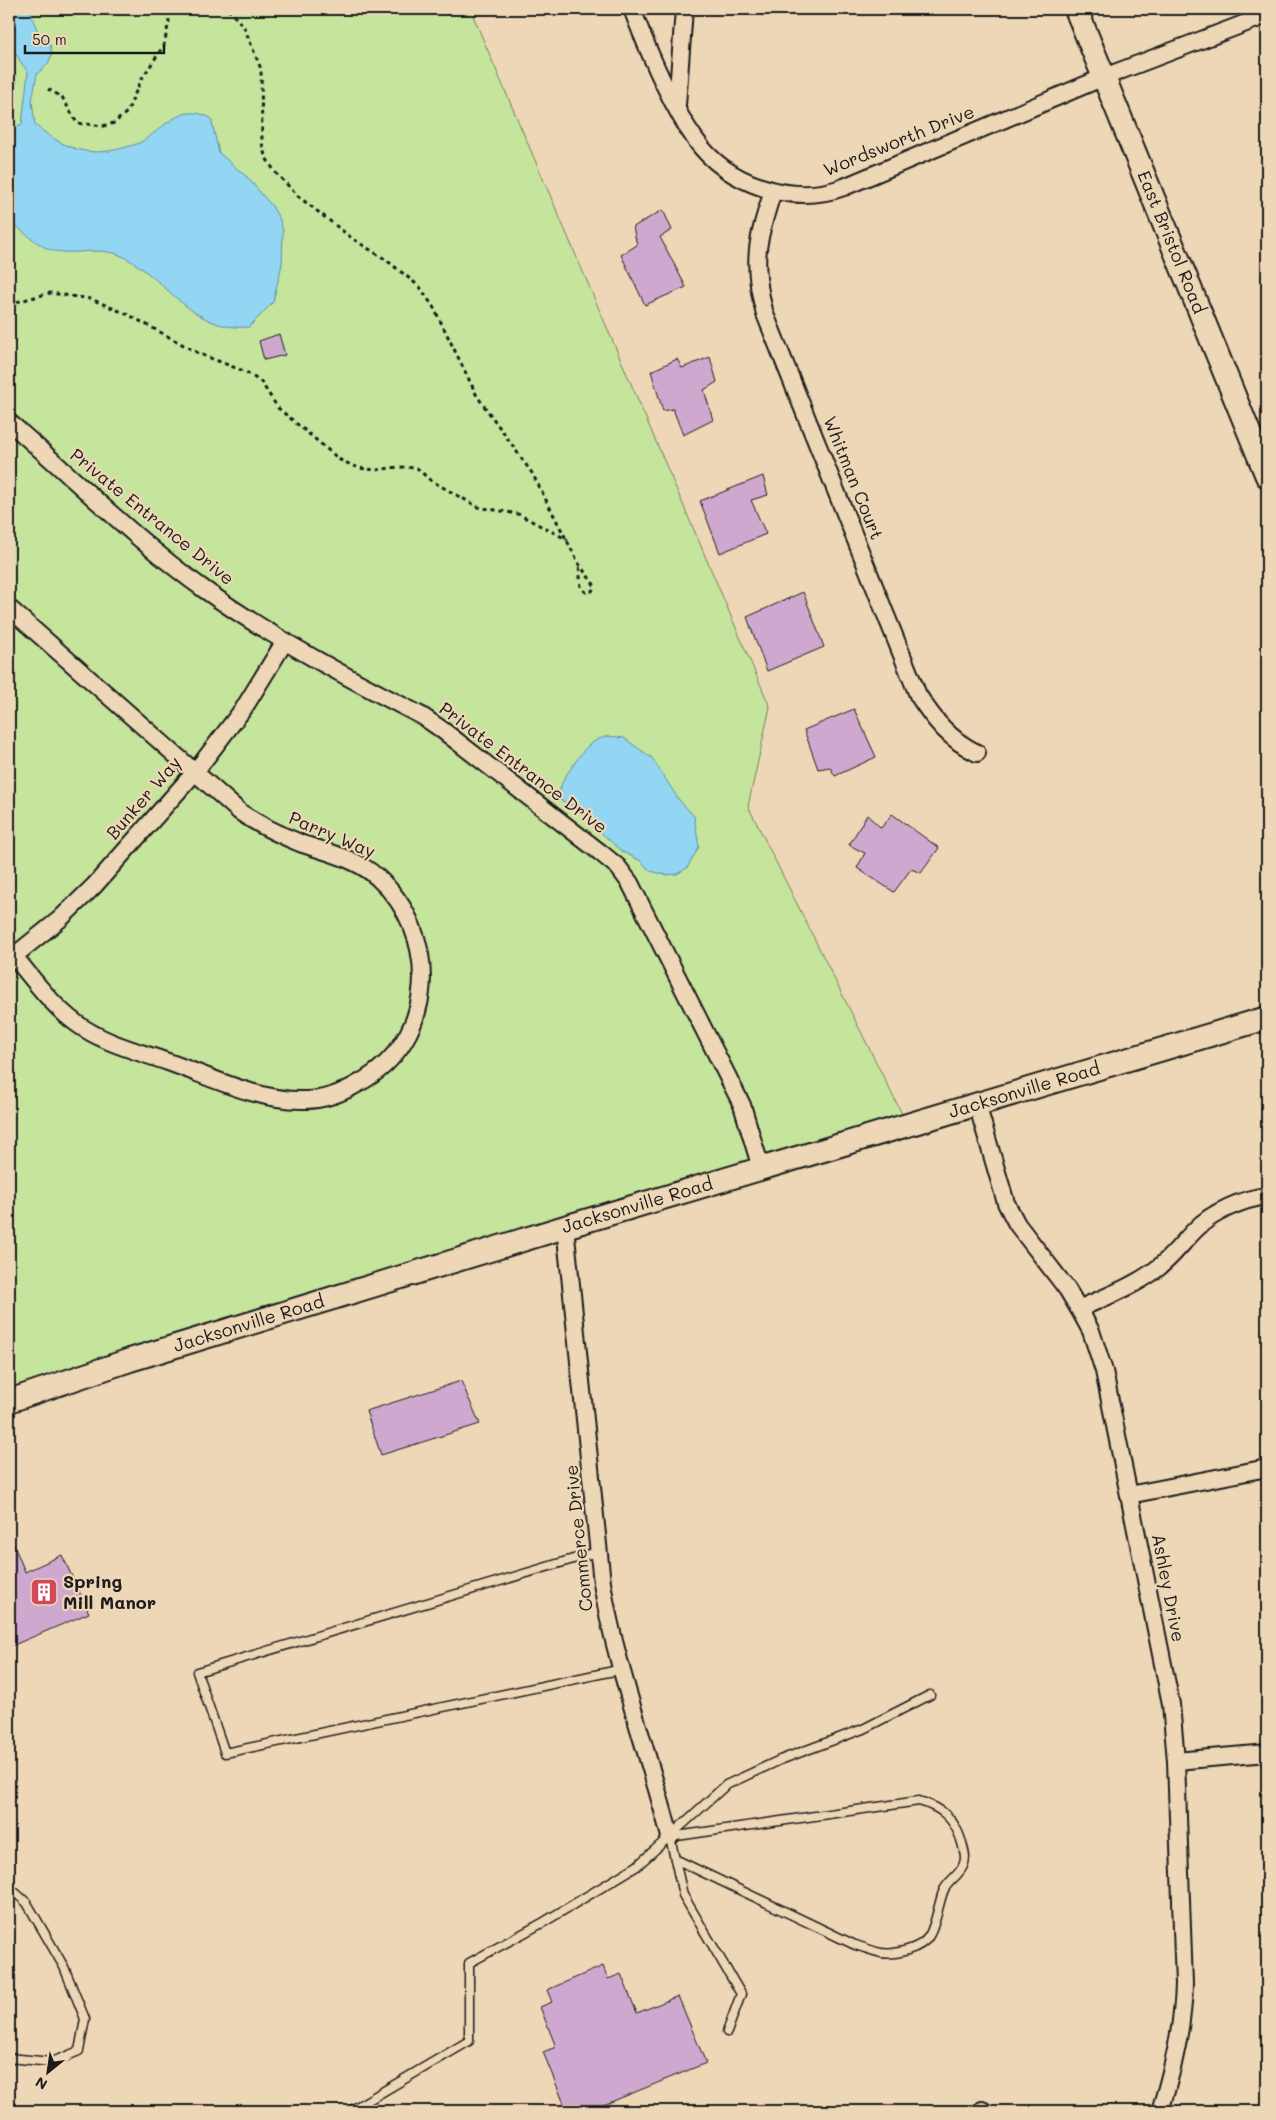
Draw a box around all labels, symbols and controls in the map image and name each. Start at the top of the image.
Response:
scale bar [25,22,164,54]
text: 50 m [32,29,67,49]
street label: Wordsworth Drive [820,99,978,181]
street label: East Bristol Road [1132,167,1212,317]
street label: Whitman Court [818,412,890,543]
street label: Private Entrance Drive [66,443,240,590]
street label: Private Entrance Drive [435,696,613,838]
street label: Bunker Way [100,751,186,844]
street label: Parry Way [285,805,379,863]
street label: Jacksonville Road [946,1055,1103,1123]
street label: Jacksonville Road [558,1171,715,1238]
street label: Jacksonville Road [170,1288,327,1357]
street label: Commerce Drive [558,1464,598,1613]
street label: Ashley Drive [1147,1532,1191,1644]
place label: Spring Mill Manor [63,1569,156,1614]
building icon: Spring Mill Manor [29,1577,59,1607]
north arrow [22,2048,72,2098]
text: N [32,2073,51,2095]

